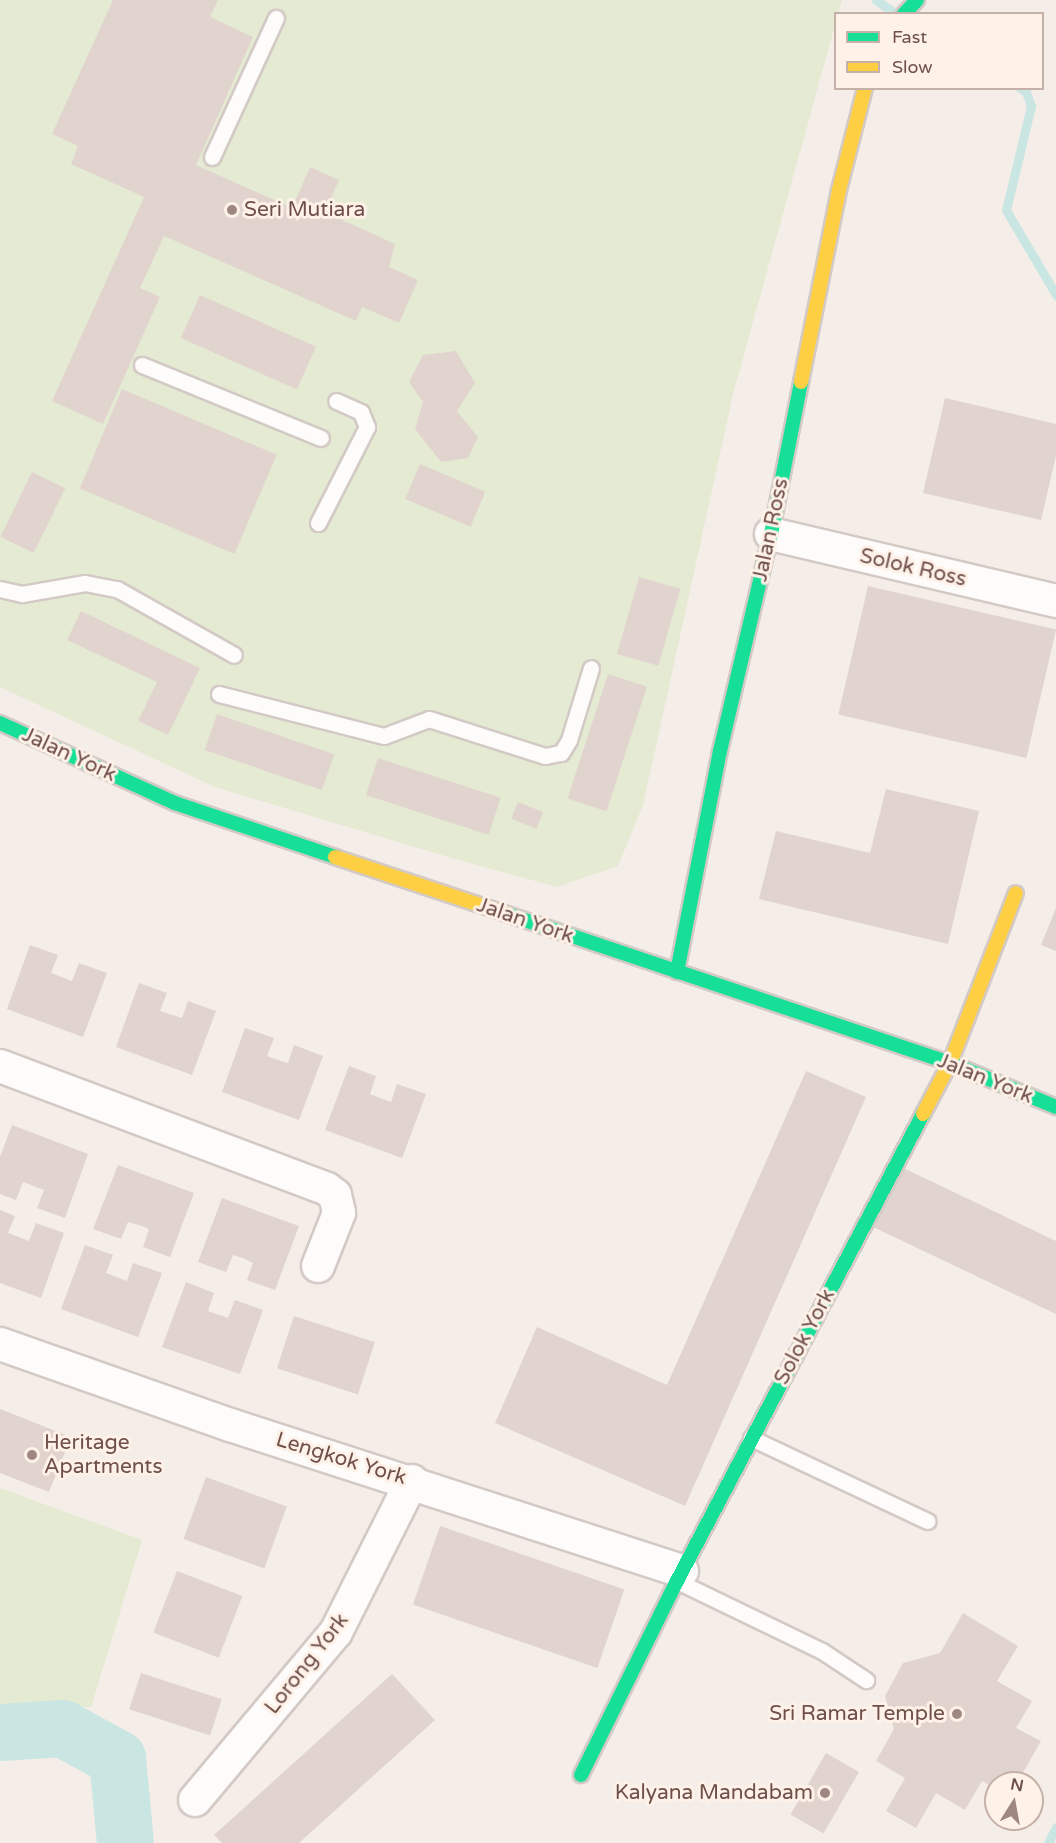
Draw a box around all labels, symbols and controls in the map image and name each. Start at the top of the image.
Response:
legend [834,12,1044,90]
text: Fast [892,26,927,48]
text: Slow [892,56,933,78]
place label: Seri Mutiara [244,197,365,223]
marker: Seri Mutiara [225,203,239,217]
street label: Jalan Ross [748,476,794,584]
street label: Solok Ross [857,544,969,592]
street label: Jalan York [18,722,120,788]
street label: Jalan York [473,893,577,949]
street label: Jalan York [933,1048,1037,1110]
street label: Solok York [769,1285,841,1389]
street label: Lengkok York [273,1427,409,1491]
place label: Heritage Apartments [44,1430,162,1480]
marker: Heritage Apartments [25,1448,39,1462]
street label: Lorong York [260,1609,354,1719]
place label: Sri Ramar Temple [769,1701,945,1727]
marker: Sri Ramar Temple [950,1707,964,1721]
north arrow [984,1771,1044,1831]
text: N [1009,1774,1025,1796]
place label: Kalyana Mandabam [615,1780,813,1806]
marker: Kalyana Mandabam [818,1786,832,1800]

